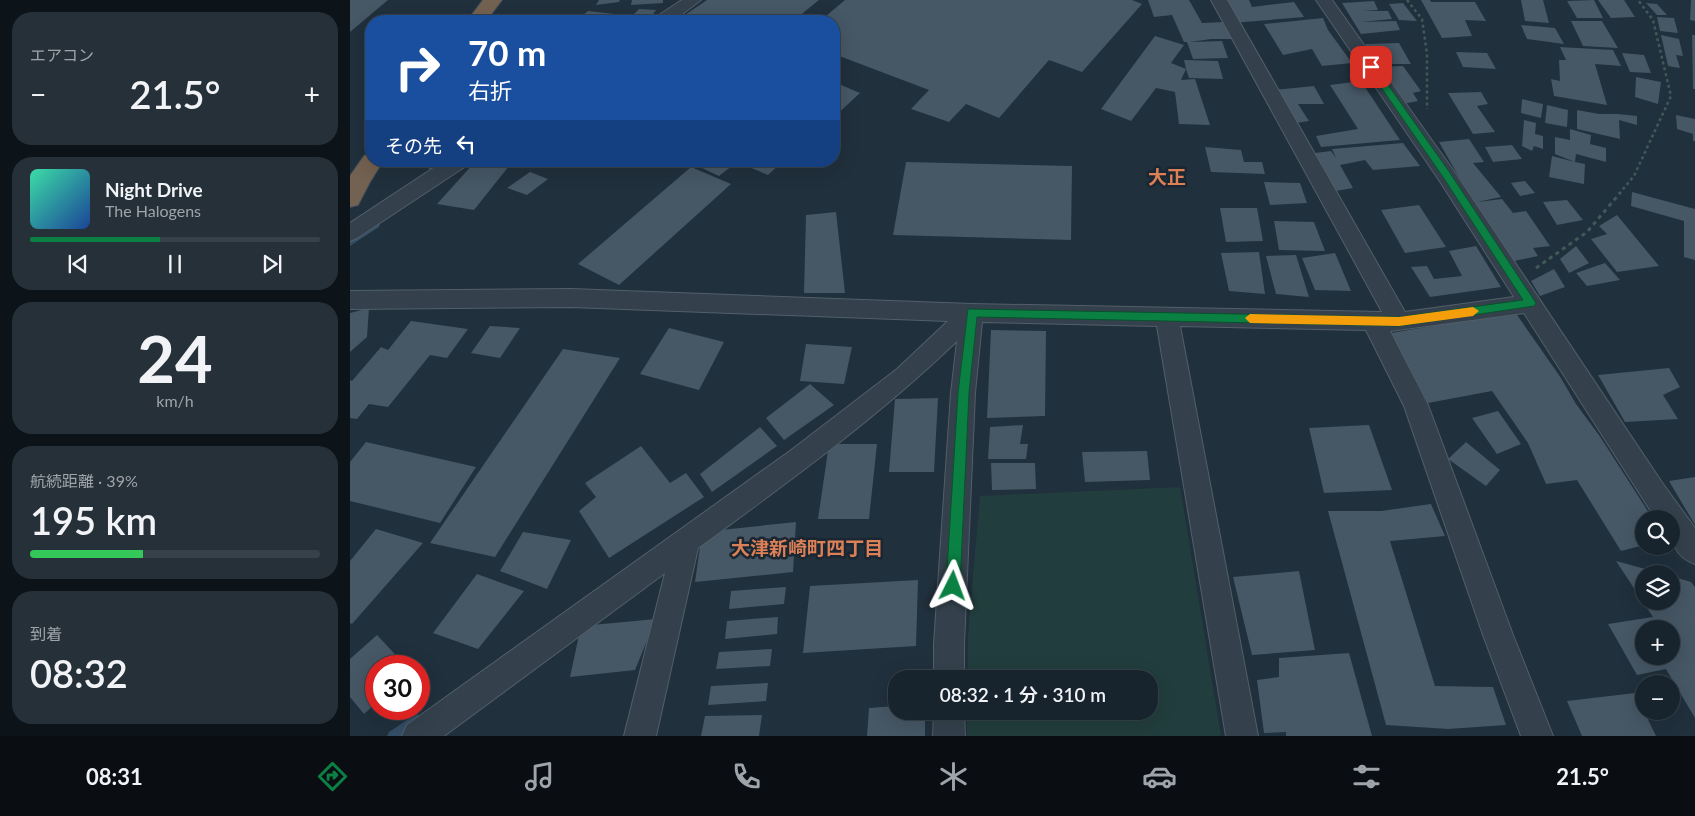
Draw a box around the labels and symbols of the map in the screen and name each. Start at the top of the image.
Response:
pin [1350,46,1392,88]
district label: 大正 [1148,165,1186,188]
district label: 大津新崎町四丁目 [731,536,883,559]
position arrow [926,559,978,611]
speed limit sign: 30 [365,655,430,720]

